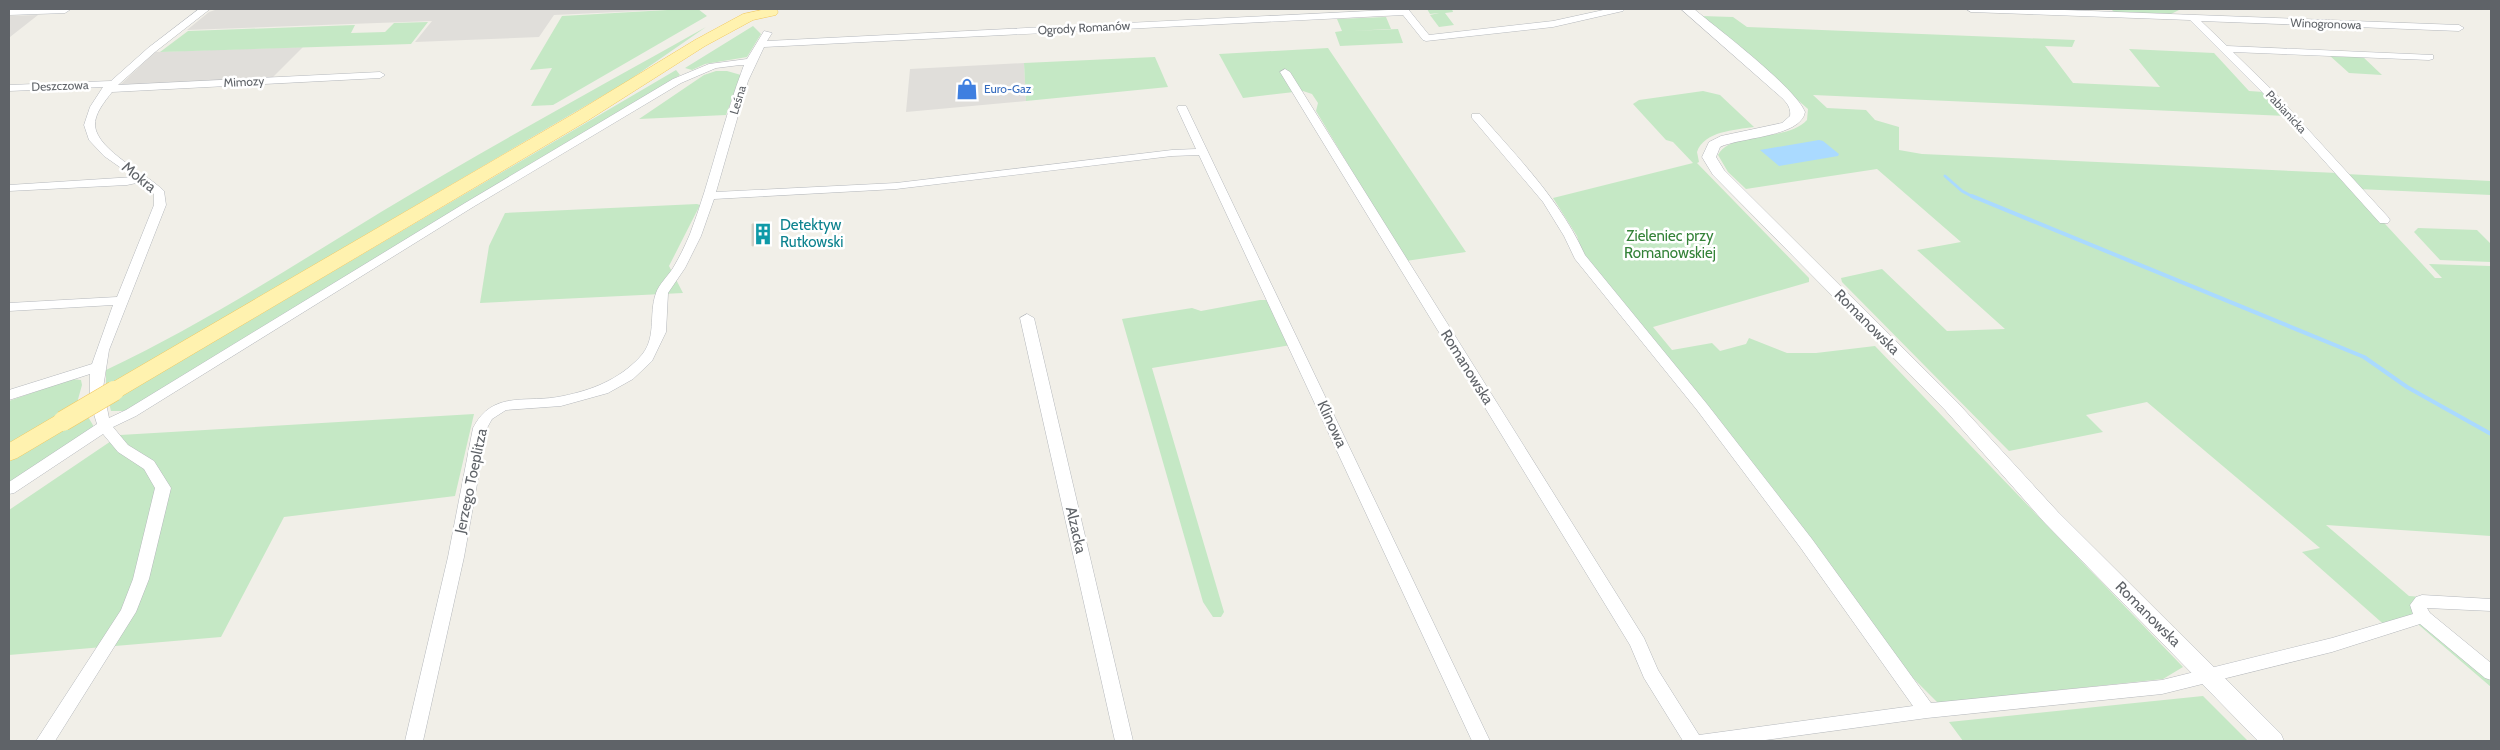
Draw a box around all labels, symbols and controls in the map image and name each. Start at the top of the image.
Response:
street label: Winogronowa [2290,15,2362,32]
street label: Ogrody Romanów [1037,18,1131,37]
street label: Mimozy [223,73,265,90]
shop icon: Euro-Gaz [954,76,980,102]
street label: Deszczowa [31,77,89,94]
place label: Euro-Gaz [984,81,1032,96]
street label: Leśna [726,83,749,116]
street label: Pabianicka [2263,87,2310,136]
street label: Mokra [118,158,160,197]
place label: Detektyw Rutkowski [780,216,843,251]
building icon: Detektyw Rutkowski [750,221,776,247]
park label: Zieleniec przy Romanowskiej [1624,227,1716,262]
street label: Romanowska [1831,286,1904,359]
street label: Romanowska [1437,326,1498,408]
street label: Klinowa [1313,398,1351,451]
street label: Jerzego Toeplitza [451,426,491,536]
street label: Alzacka [1062,505,1090,556]
street label: Romanowska [2112,578,2185,651]

